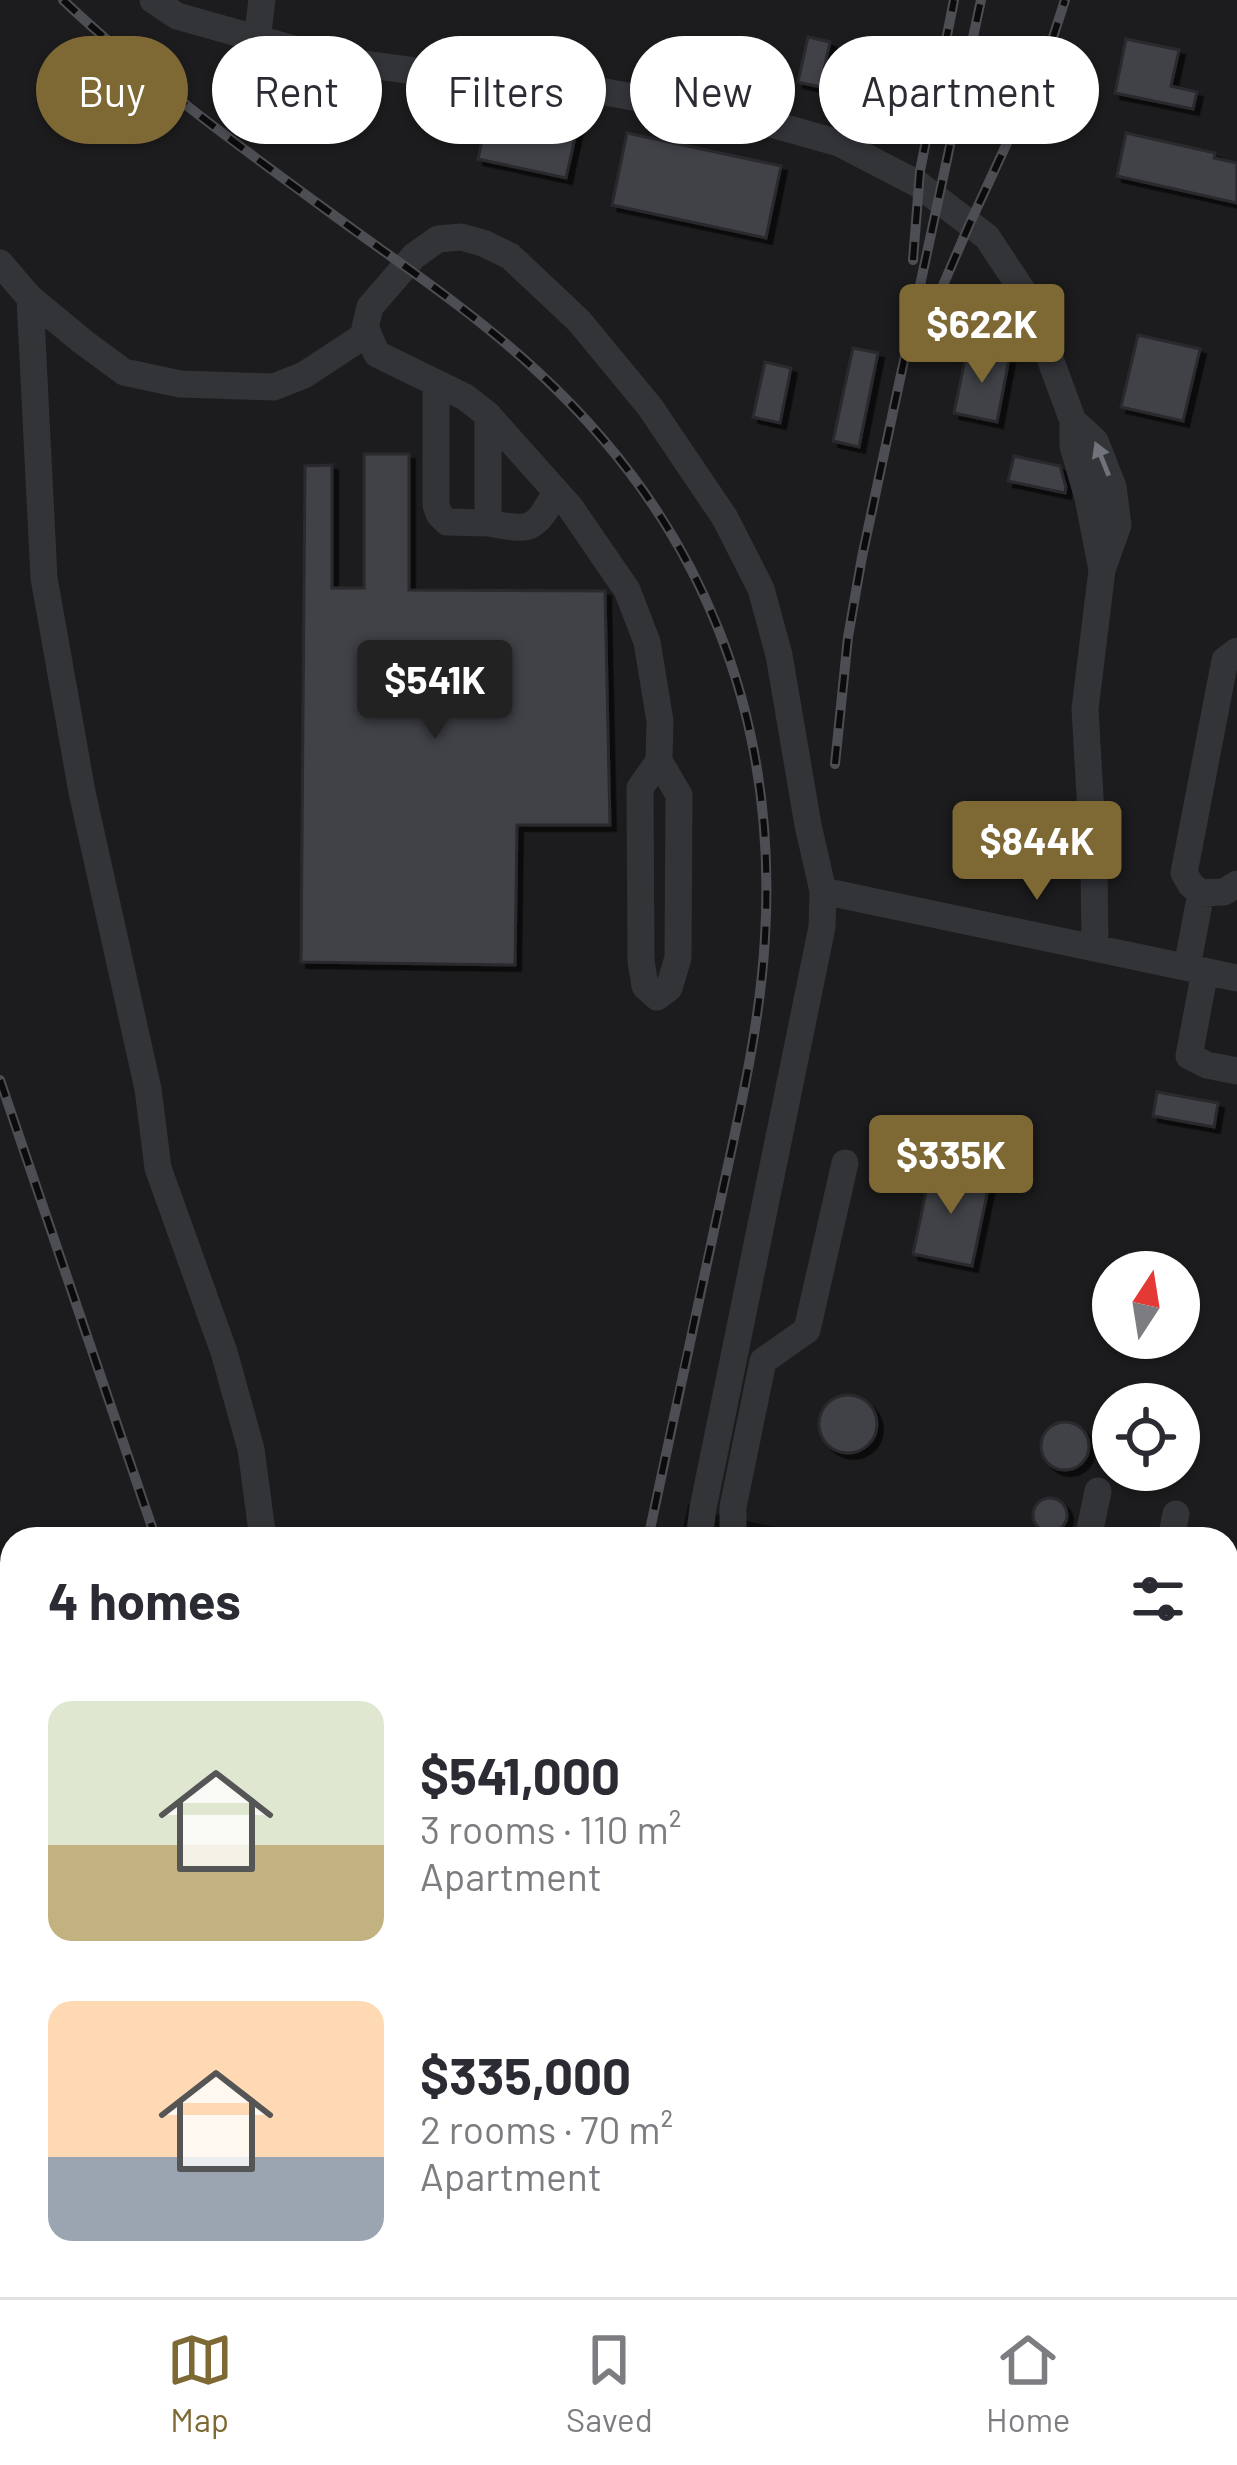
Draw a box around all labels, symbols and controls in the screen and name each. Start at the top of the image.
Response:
chip: Buy [36,36,188,144]
chip: Rent [212,36,382,144]
chip: Filters [406,36,606,144]
chip: New [630,36,795,144]
chip: Apartment [819,36,1099,144]
pin: $622K [898,284,1066,386]
text: $622K [926,299,1038,346]
one-way arrow [1091,440,1110,476]
pin: $541K [351,640,519,742]
text: $541K [384,655,486,702]
pin: $844K [953,801,1121,903]
text: $844K [979,816,1095,863]
pin: $335K [867,1115,1035,1217]
text: $335K [896,1130,1006,1177]
north arrow [1092,1251,1200,1359]
map controls [1092,1251,1200,1491]
button: locate [1092,1383,1200,1491]
icon: filters [1125,1566,1191,1632]
text: 4 homes [48,1569,241,1630]
text: $541,000 [420,1744,620,1805]
icon: home [144,1749,288,1893]
text: 3 rooms · 110 m² [420,1805,681,1852]
text: Apartment [420,1852,602,1899]
text: $335,000 [420,2044,631,2105]
icon: home [144,2049,288,2193]
text: 2 rooms · 70 m² [420,2105,673,2152]
text: Apartment [420,2152,602,2199]
tab: Map [167,2327,233,2439]
tab: Saved [566,2327,653,2439]
tab: Home [986,2327,1070,2439]

